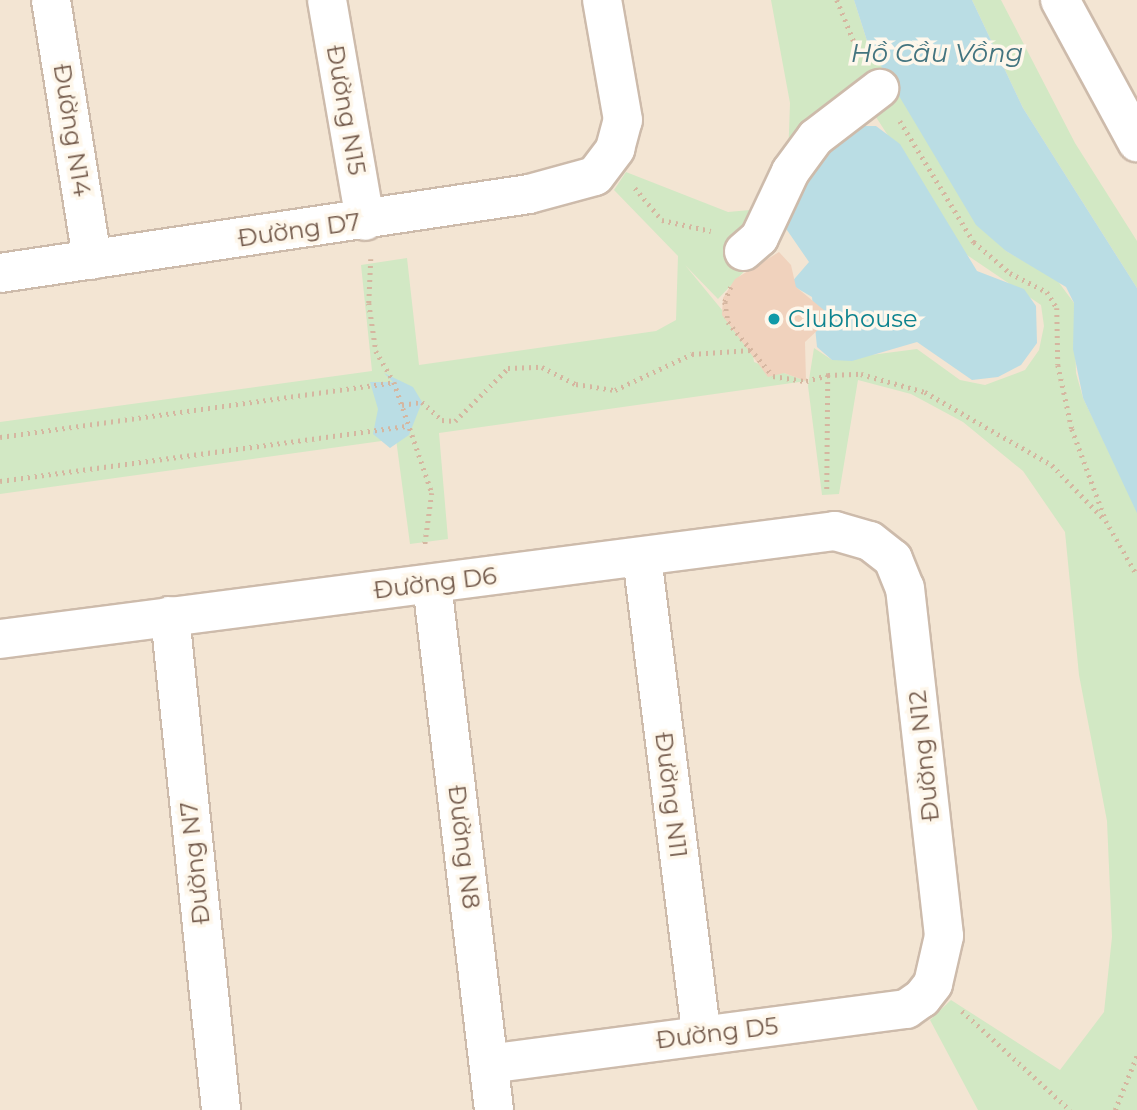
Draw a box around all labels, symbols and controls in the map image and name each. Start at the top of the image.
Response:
water label: Hồ Cầu Vồng [851,38,1023,70]
street label: Đường N15 [320,43,372,177]
street label: Đường N14 [47,62,97,198]
street label: Đường D7 [236,207,362,253]
place label: Clubhouse [788,305,917,333]
marker: Clubhouse [766,311,782,327]
street label: Đường D6 [372,561,498,605]
street label: Đường N12 [903,689,945,823]
street label: Đường N11 [649,730,693,860]
street label: Đường N8 [442,783,486,911]
street label: Đường N7 [174,800,216,926]
street label: Đường D5 [654,1011,780,1055]

